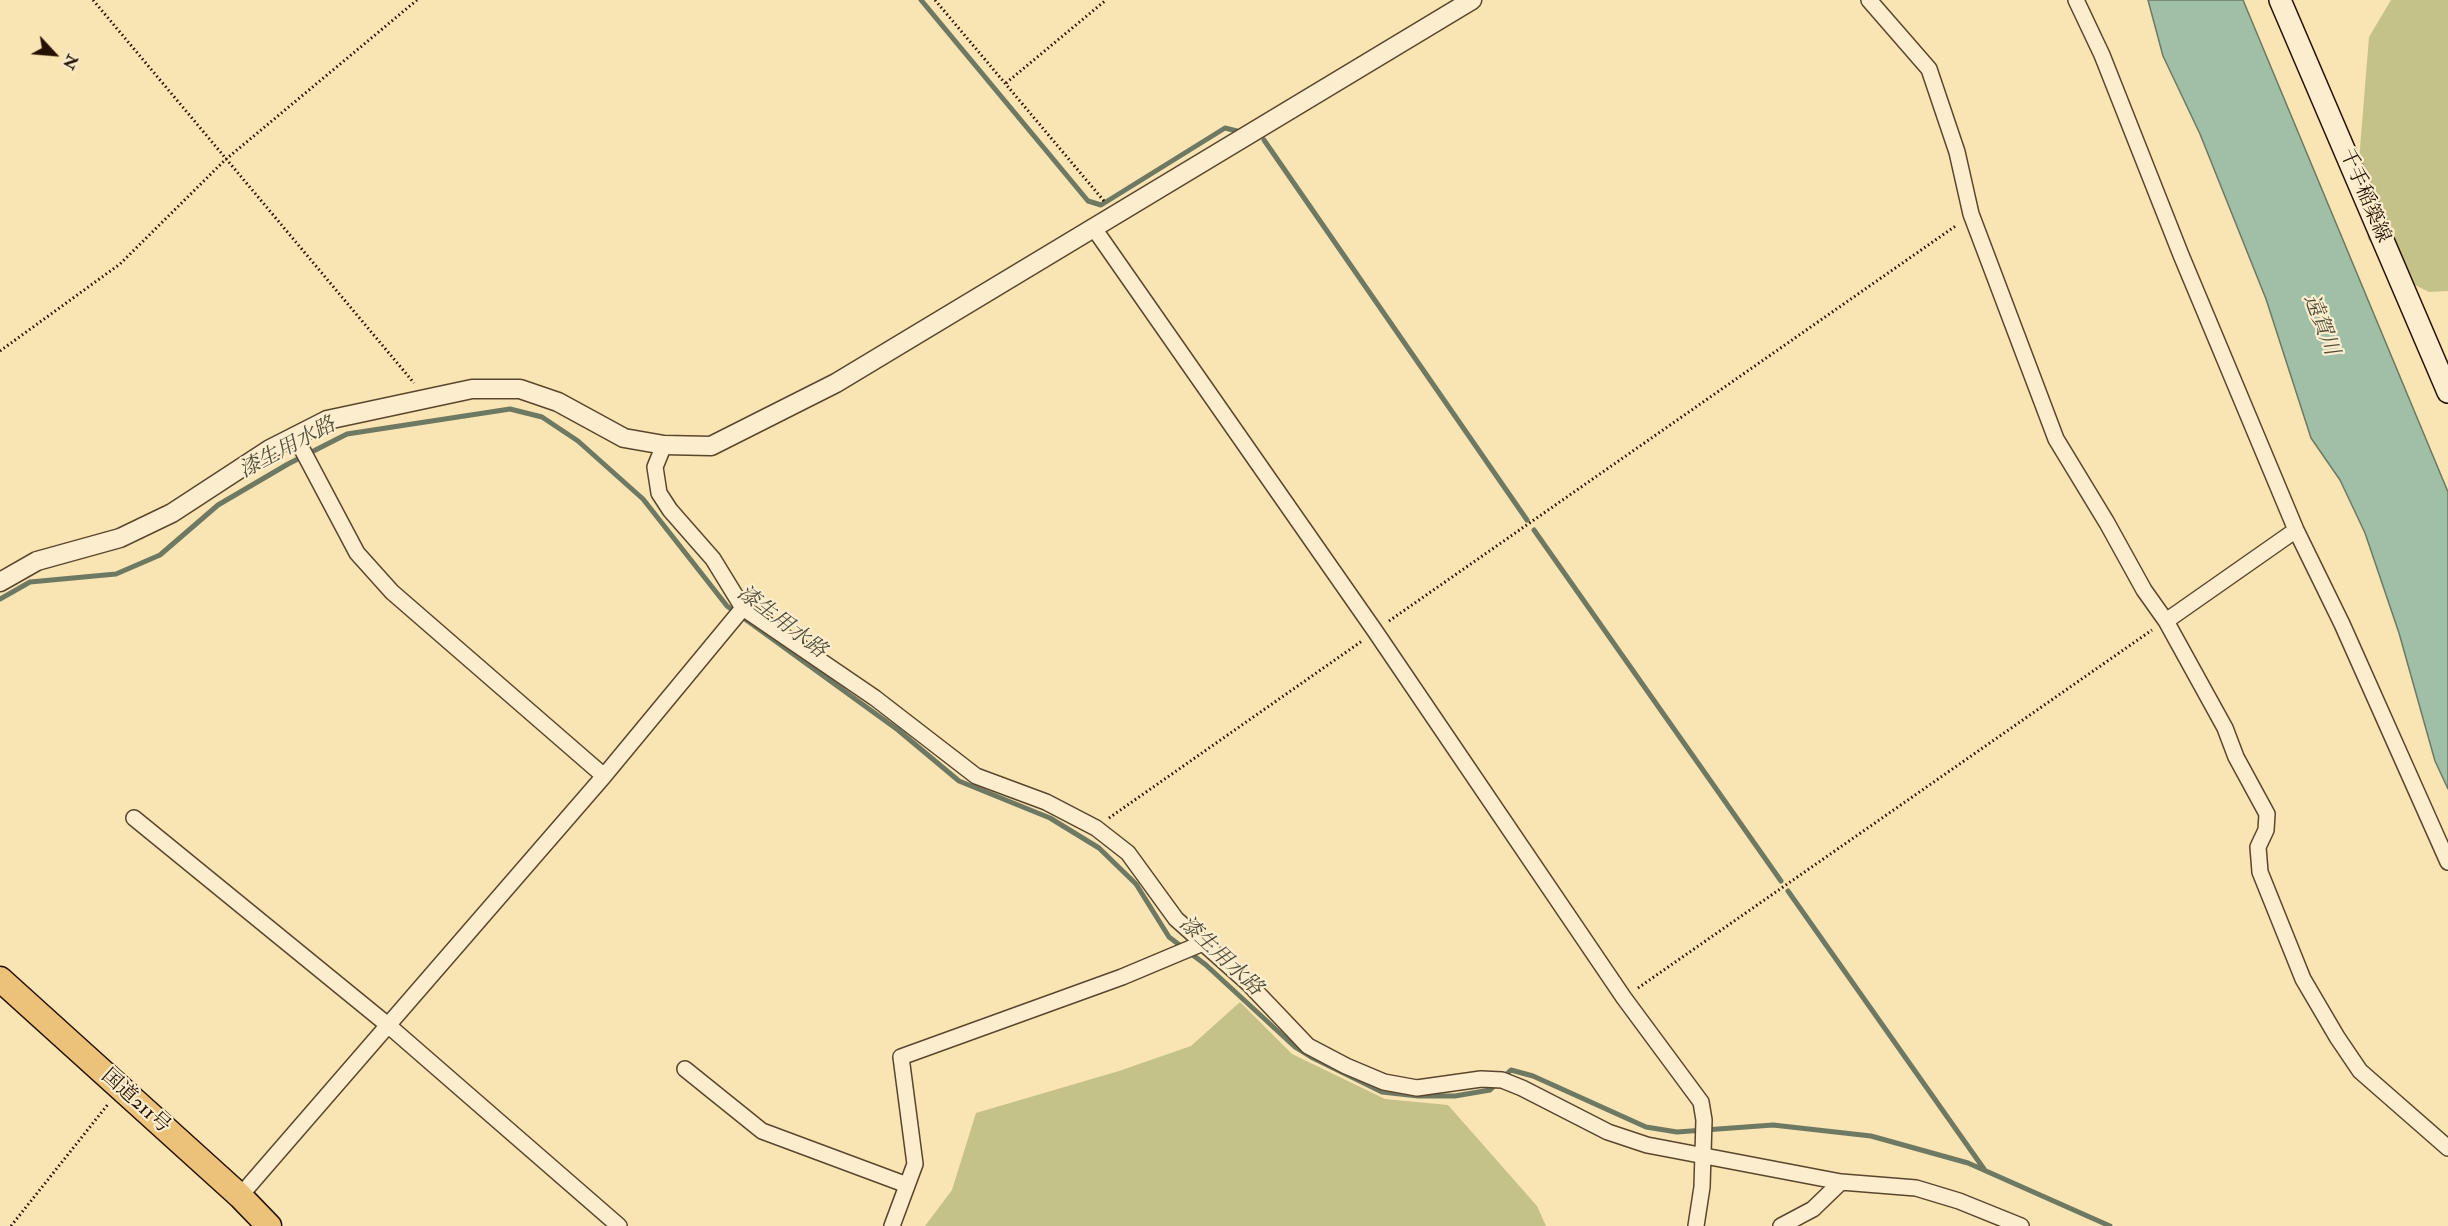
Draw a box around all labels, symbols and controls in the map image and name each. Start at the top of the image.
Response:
north arrow [24,24,84,84]
text: N [58,51,82,73]
street label: 千手稲築線 [2333,145,2395,247]
water label: 遠賀川 [2297,291,2343,359]
water label: 漆生用水路 [236,413,340,485]
water label: 漆生用水路 [731,581,831,665]
water label: 漆生用水路 [1173,912,1267,1002]
street label: 国道211号 [96,1065,174,1139]

